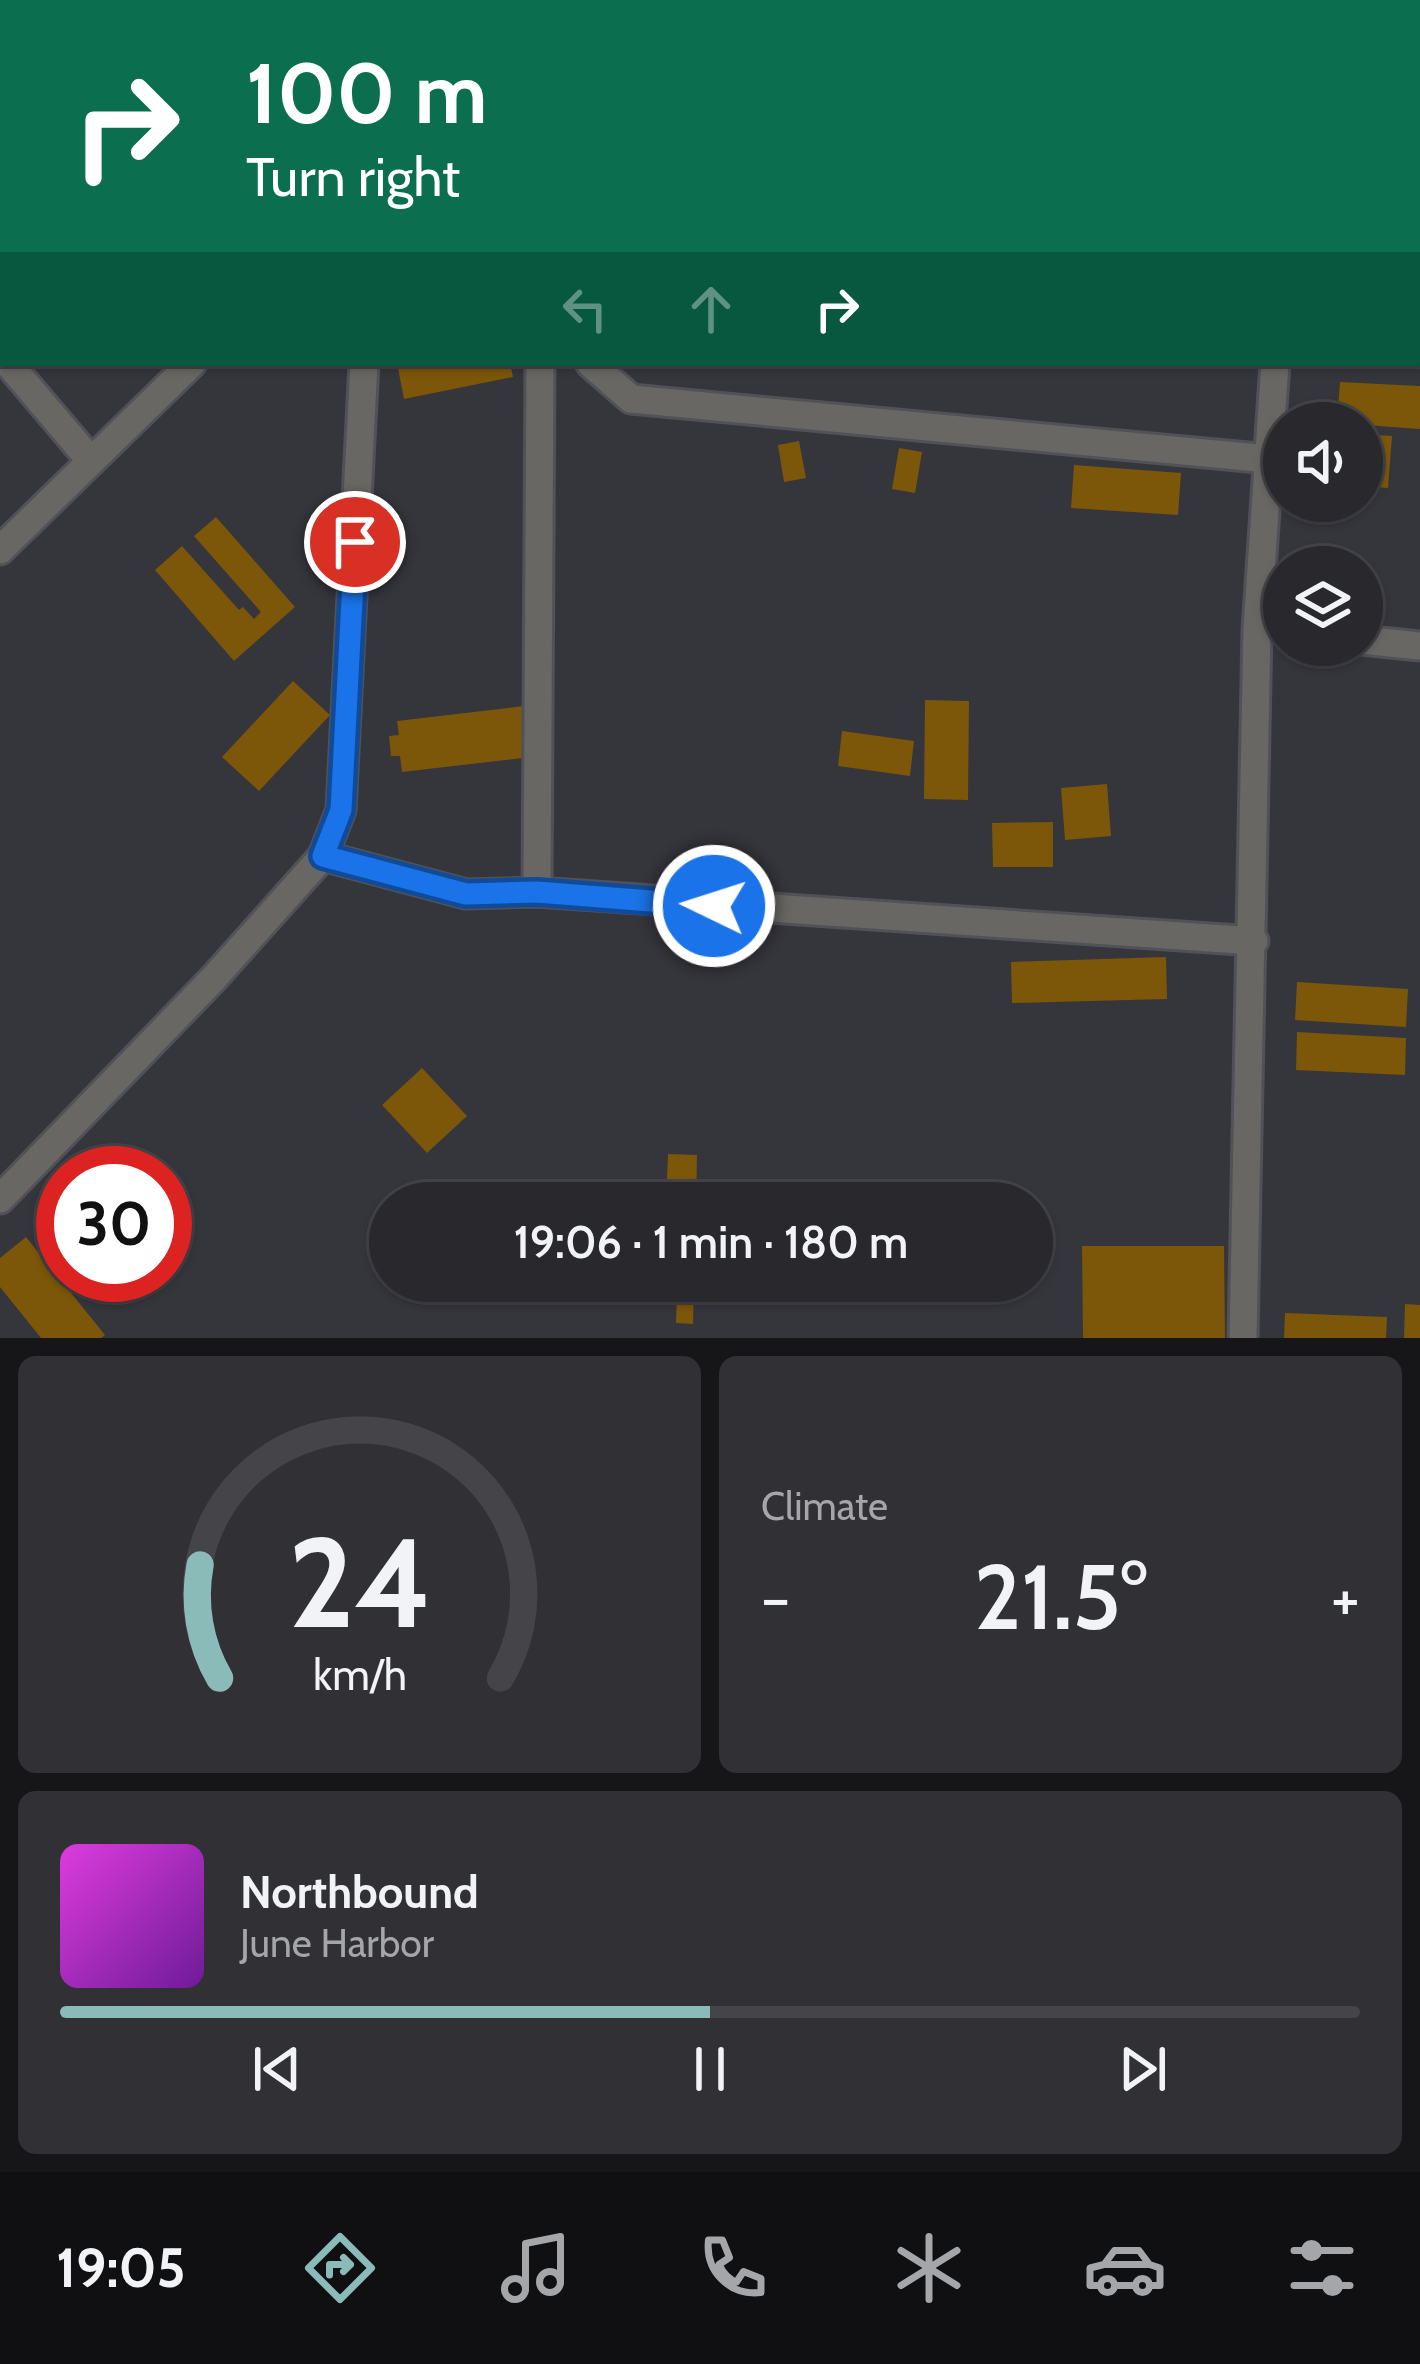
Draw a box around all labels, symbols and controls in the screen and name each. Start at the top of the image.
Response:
text: 100 m [246,42,488,144]
icon: right [48,48,204,204]
text: Turn right [246,144,460,210]
icon: left [552,276,618,342]
icon: ahead [678,276,744,342]
icon: right [804,276,870,342]
map controls [1263,402,1383,666]
button: sound [1263,402,1383,522]
pin [304,491,406,593]
icon: arrive [322,509,388,575]
button: layers [1263,546,1383,666]
position arrow [651,843,777,969]
speed limit sign: 30 [36,1146,192,1302]
text: 19:06 · 1 min · 180 m [514,1215,908,1269]
text: Climate [761,1482,888,1530]
text: 24 [288,1507,431,1658]
text: 21.5° [974,1542,1147,1652]
text: − [761,1557,790,1638]
text: + [1331,1557,1360,1638]
text: km/h [313,1648,406,1700]
text: Northbound [240,1865,479,1919]
text: June Harbor [240,1919,434,1967]
icon: previous [244,2036,310,2102]
icon: pause [677,2036,743,2102]
icon: next [1110,2036,1176,2102]
icon: directions [298,2226,382,2310]
icon: music [494,2226,578,2310]
icon: phone [691,2226,775,2310]
icon: climate [887,2226,971,2310]
icon: car [1083,2226,1167,2310]
icon: filters [1280,2226,1364,2310]
text: 19:05 [56,2235,186,2301]

